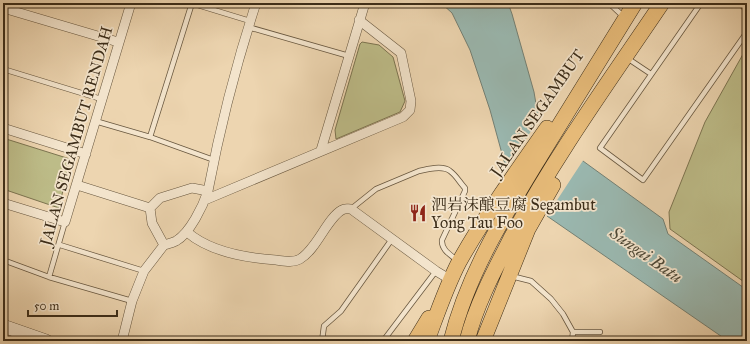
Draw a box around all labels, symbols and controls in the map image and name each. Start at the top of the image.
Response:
street label: JALAN SEGAMBUT RENDAH [35,24,117,250]
street label: JALAN SEGAMBUT [485,46,589,182]
place label: 泗岩沫酿豆腐 Segambut Yong Tau Foo [431,195,596,233]
restaurant icon: 泗岩沫酿豆腐 Segambut Yong Tau Foo [408,203,428,223]
water label: Sungai Batu [605,222,686,288]
scale bar [28,292,117,318]
text: 50 m [34,299,59,313]

